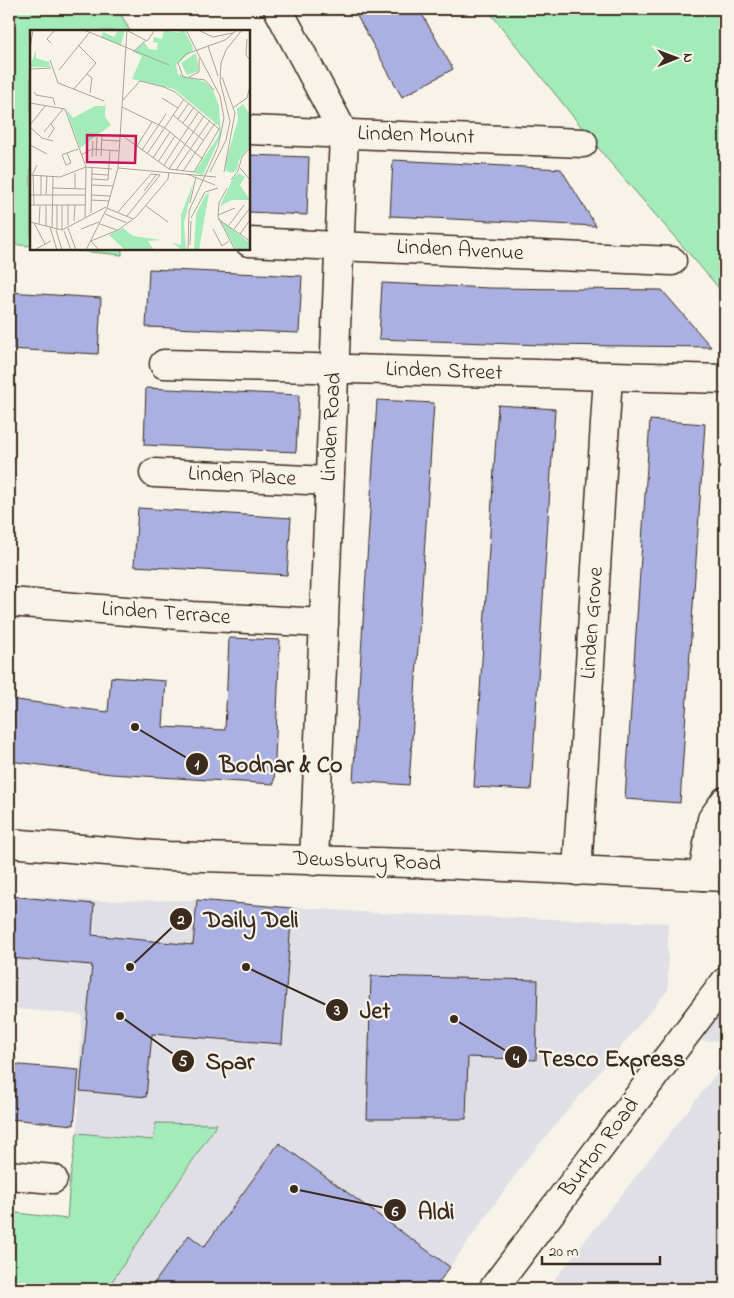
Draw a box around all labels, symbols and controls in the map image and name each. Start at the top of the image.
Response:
inset map [30,30,250,250]
north arrow [652,32,702,82]
text: N [677,53,698,63]
street label: Linden Mount [357,118,476,154]
street label: Linden Avenue [396,232,525,270]
street label: Linden Street [385,354,504,390]
street label: Linden Road [313,372,351,482]
street label: Linden Place [187,458,297,496]
street label: Linden Grove [573,566,613,680]
street label: Linden Terrace [100,594,232,634]
callout: Bodnar & Co [185,745,353,784]
text: Bodnar & Co [219,749,342,784]
text: 1 [195,754,200,776]
street label: Dewsbury Road [291,843,442,882]
callout: Daily Deli [168,899,308,938]
text: Daily Deli [203,904,299,940]
text: 2 [176,909,185,931]
callout: Jet [325,991,400,1030]
text: Jet [360,995,391,1030]
text: 3 [333,1000,340,1022]
callout: Tesco Express [504,1038,696,1077]
callout: Spar [171,1041,265,1080]
text: Tesco Express [539,1043,685,1078]
text: Spar [206,1046,255,1081]
text: 4 [512,1048,520,1070]
text: 5 [179,1051,188,1073]
street label: Burton Road [551,1092,648,1205]
callout: Aldi [383,1191,464,1230]
text: Aldi [418,1196,454,1231]
text: 6 [391,1201,399,1223]
scale bar [542,1233,659,1265]
text: 20 m [549,1241,579,1263]

